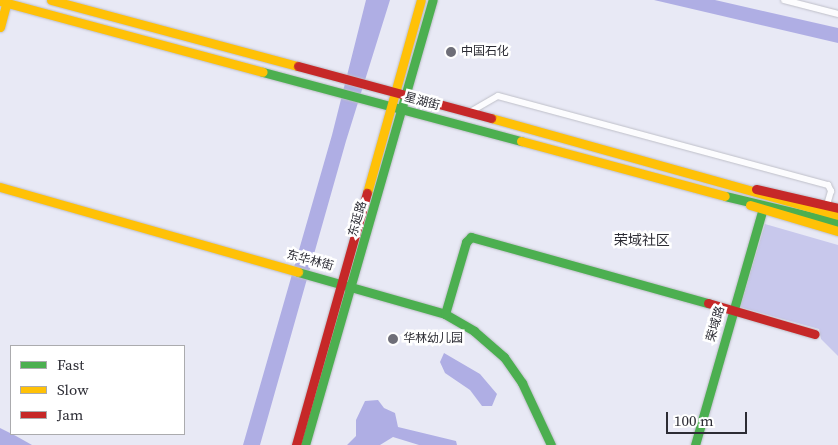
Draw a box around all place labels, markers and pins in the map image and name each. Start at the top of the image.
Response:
place label: 中国石化 [461,45,509,59]
marker: 中国石化 [445,46,457,58]
place label: 华林幼儿园 [403,332,463,346]
marker: 华林幼儿园 [387,333,399,345]

